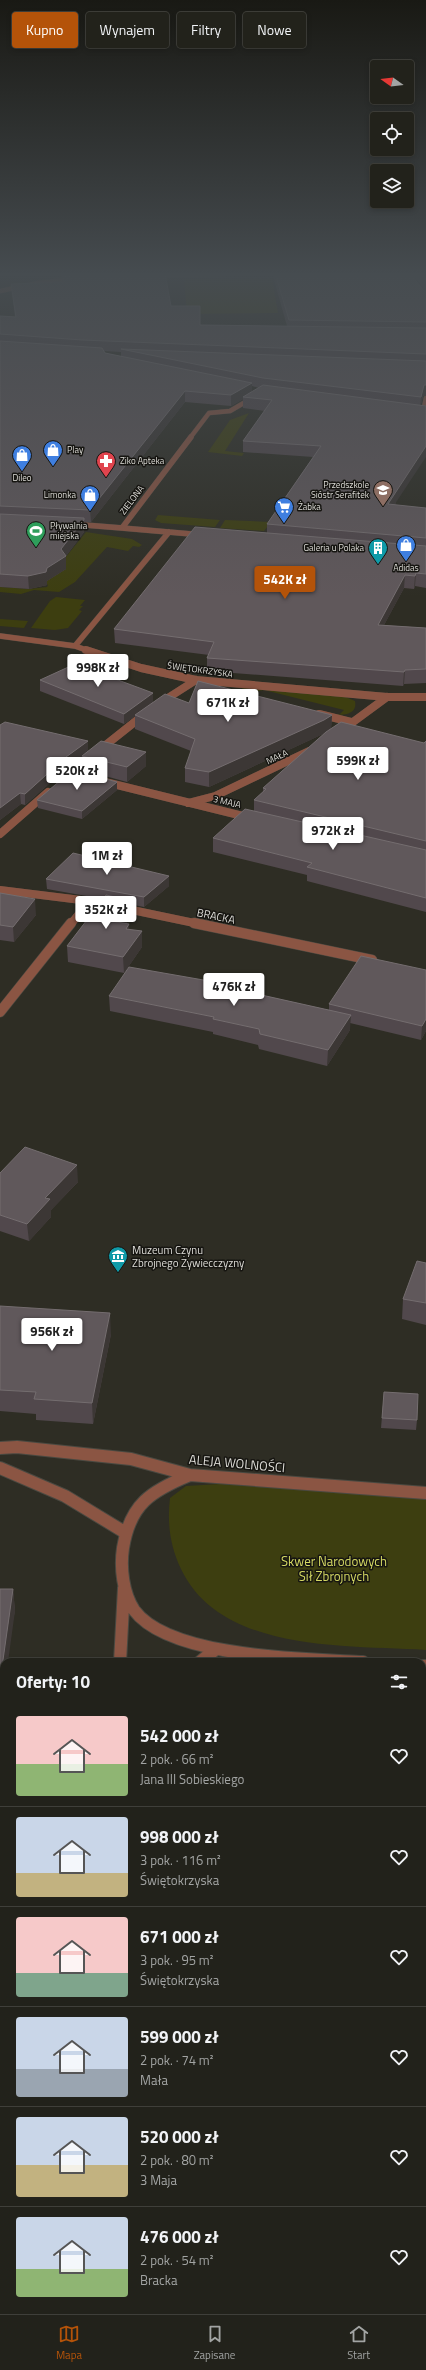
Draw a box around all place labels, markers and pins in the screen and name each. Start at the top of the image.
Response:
shop icon: Play [42,439,64,467]
place label: Play [67,443,84,456]
shop icon: Dileo [11,444,33,472]
pharmacy icon: Ziko Apteka [95,450,117,478]
place label: Ziko Apteka [120,454,165,467]
place label: Dileo [12,471,32,484]
place label: Przedszkole Sióstr Serafitek [311,478,370,501]
school or university icon: Przedszkole Sióstr Serafitek [372,479,394,507]
shop icon: Limonka [79,484,101,512]
place label: Limonka [44,488,76,501]
supermarket icon: Żabka [273,496,295,524]
place label: Żabka [298,500,321,513]
place label: Pływalnia miejska [50,519,88,542]
sports icon: Pływalnia miejska [25,520,47,548]
shop icon: Adidas [395,534,417,562]
building icon: Galeria u Polaka [367,537,389,565]
place label: Galeria u Polaka [304,541,364,554]
place label: Adidas [393,561,419,574]
pin: 542K zł [248,566,322,600]
pin: 998K zł [61,654,135,688]
pin: 671K zł [191,689,265,723]
pin: 599K zł [321,747,395,781]
pin: 520K zł [40,757,114,791]
pin: 972K zł [296,817,370,851]
pin: 1M zł [79,842,135,876]
pin: 352K zł [69,896,143,930]
pin: 476K zł [197,973,271,1007]
place label: Muzeum Czynu Zbrojnego Żywiecczyzny [132,1242,245,1271]
museum icon: Muzeum Czynu Zbrojnego Żywiecczyzny [107,1245,129,1273]
pin: 956K zł [15,1318,89,1352]

